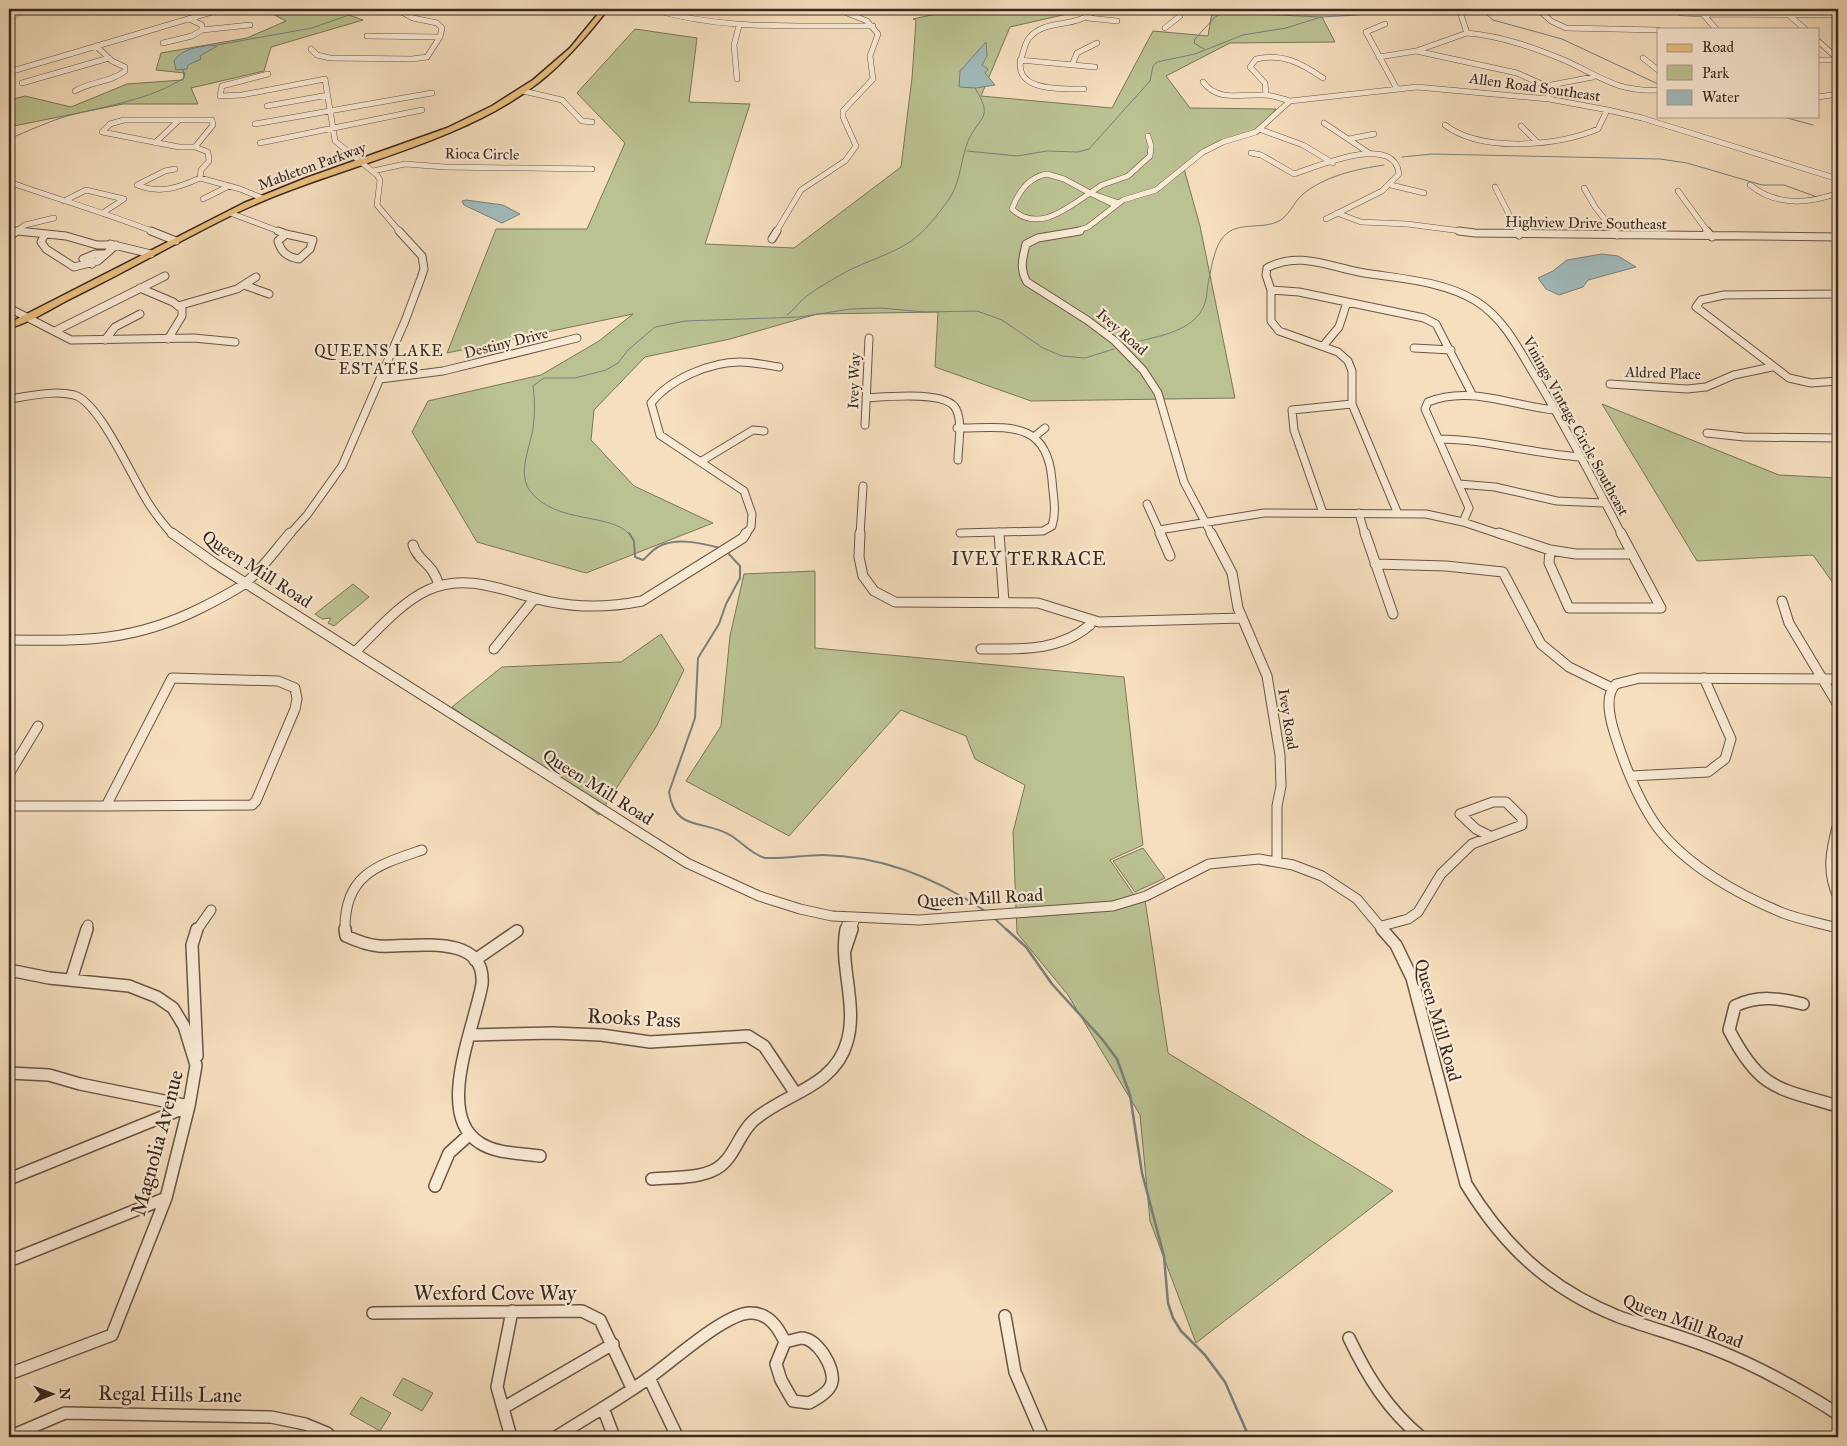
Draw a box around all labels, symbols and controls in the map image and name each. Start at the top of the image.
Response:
legend [1657,28,1820,118]
text: Road [1702,38,1734,56]
text: Park [1702,64,1729,82]
street label: Allen Road Southeast [1467,69,1602,105]
text: Water [1702,88,1739,106]
street label: Mableton Parkway [256,138,369,194]
street label: Rioca Circle [445,144,519,164]
street label: Highview Drive Southeast [1505,213,1668,233]
street label: Ivey Road [1093,305,1151,359]
street label: Destiny Drive [462,324,550,362]
street label: Vinings Vintage Circle Southeast [1519,332,1633,519]
district label: QUEENS LAKE ESTATES [314,341,444,378]
street label: Ivey Way [844,352,864,409]
street label: Aldred Place [1624,363,1701,383]
street label: Queen Mill Road [198,525,316,613]
district label: IVEY TERRACE [951,547,1107,570]
street label: Ivey Road [1274,687,1302,751]
street label: Queen Mill Road [539,744,657,830]
street label: Queen Mill Road [916,884,1044,912]
street label: Queen Mill Road [1410,956,1466,1084]
street label: Rooks Pass [587,1003,681,1033]
street label: Magnolia Avenue [125,1067,189,1219]
street label: Wexford Cove Way [414,1280,578,1306]
street label: Queen Mill Road [1620,1289,1746,1353]
north arrow [28,1368,78,1418]
street label: Regal Hills Lane [98,1380,243,1408]
text: N [56,1388,73,1400]

